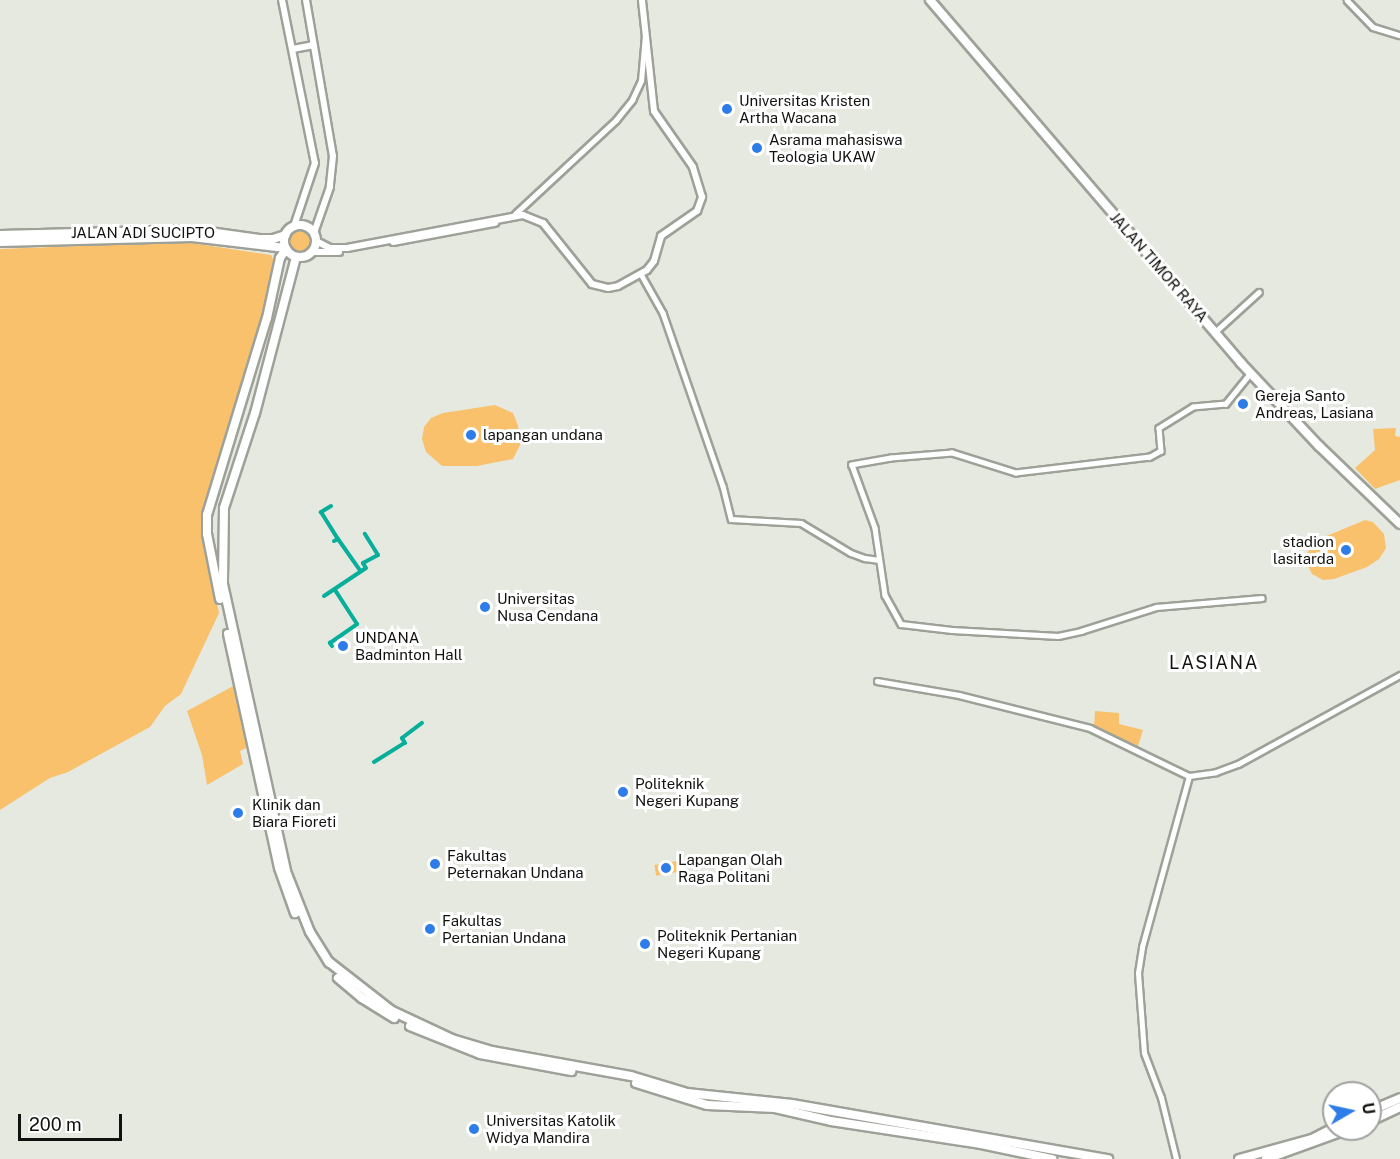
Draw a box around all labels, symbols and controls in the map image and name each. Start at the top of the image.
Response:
place label: Universitas Kristen Artha Wacana [739,91,870,126]
marker: Universitas Kristen Artha Wacana [720,102,734,116]
place label: Asrama mahasiswa Teologia UKAW [769,130,903,165]
marker: Asrama mahasiswa Teologia UKAW [750,141,764,155]
street label: JALAN TIMOR RAYA [1106,208,1212,326]
street label: JALAN ADI SUCIPTO [71,224,215,242]
place label: Gereja Santo Andreas, Lasiana [1255,386,1374,421]
marker: Gereja Santo Andreas, Lasiana [1236,397,1250,411]
place label: lapangan undana [483,426,603,444]
marker: lapangan undana [464,428,478,442]
place label: stadion lasitarda [1273,532,1334,567]
marker: stadion lasitarda [1339,543,1353,557]
place label: Universitas Nusa Cendana [497,589,598,624]
marker: Universitas Nusa Cendana [478,600,492,614]
place label: UNDANA Badminton Hall [355,628,463,663]
marker: UNDANA Badminton Hall [336,639,350,653]
district label: LASIANA [1169,652,1259,674]
place label: Politeknik Negeri Kupang [635,774,739,809]
marker: Politeknik Negeri Kupang [616,785,630,799]
place label: Klinik dan Biara Fioreti [252,795,336,830]
marker: Klinik dan Biara Fioreti [229,804,247,822]
place label: Fakultas Peternakan Undana [447,846,584,881]
place label: Lapangan Olah Raga Politani [678,850,783,885]
marker: Fakultas Peternakan Undana [428,857,442,871]
marker: Lapangan Olah Raga Politani [659,861,673,875]
place label: Fakultas Pertanian Undana [442,911,566,946]
marker: Fakultas Pertanian Undana [423,922,437,936]
place label: Politeknik Pertanian Negeri Kupang [657,926,797,961]
marker: Politeknik Pertanian Negeri Kupang [638,937,652,951]
north arrow [1322,1081,1382,1141]
text: U [1358,1101,1379,1116]
scale bar [21,1102,124,1140]
place label: Universitas Katolik Widya Mandira [486,1111,616,1146]
text: 200 m [29,1114,82,1135]
marker: Universitas Katolik Widya Mandira [467,1122,481,1136]

